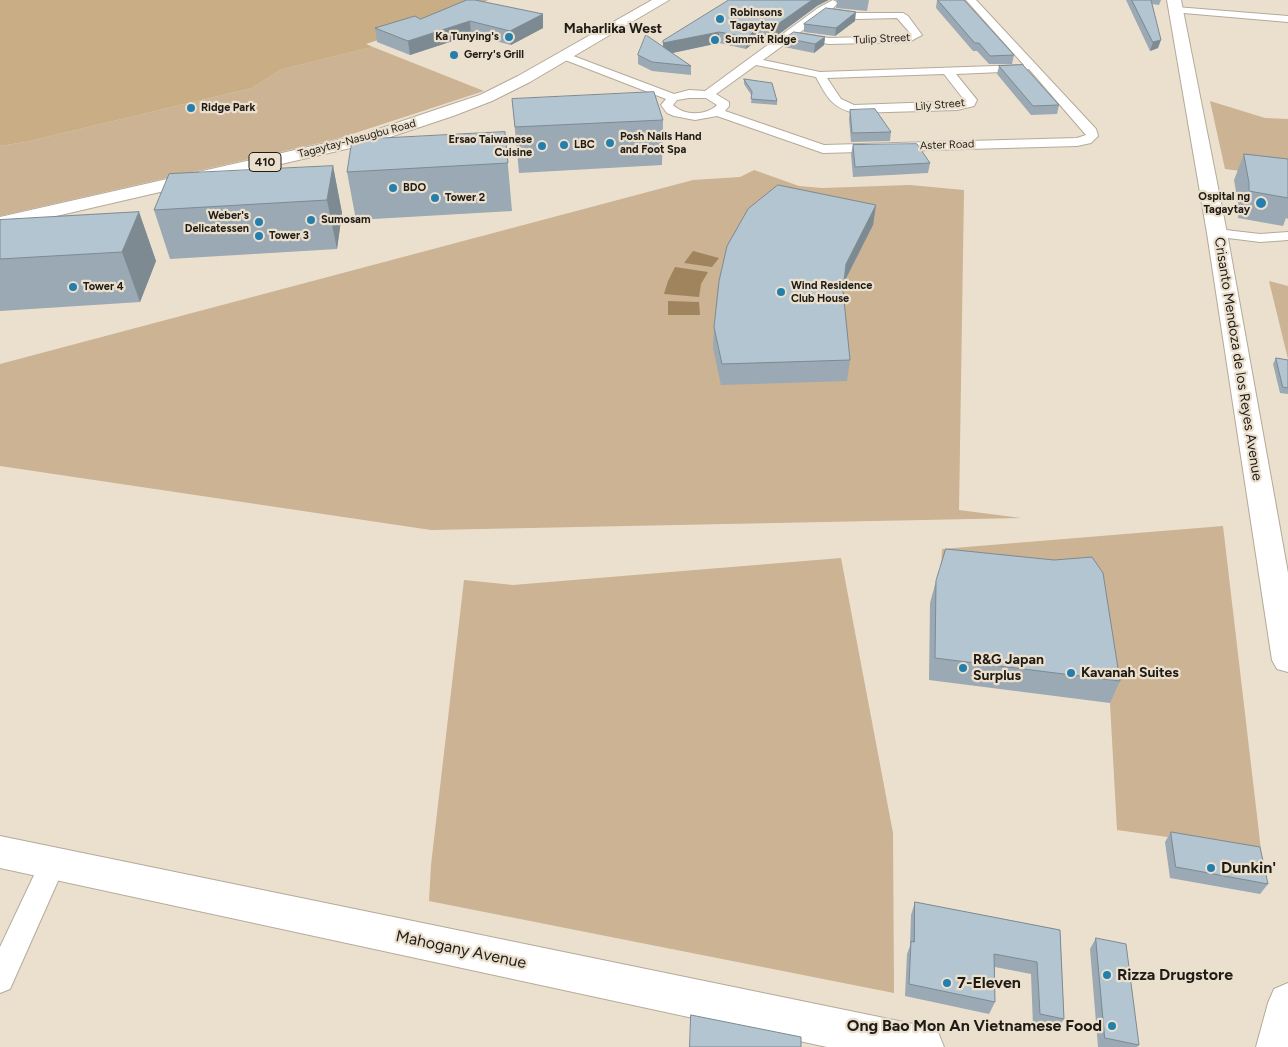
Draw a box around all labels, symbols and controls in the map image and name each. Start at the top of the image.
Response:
place label: Robinsons Tagaytay [730,6,782,32]
marker: Robinsons Tagaytay [714,13,726,25]
district label: Maharlika West [564,21,662,37]
place label: Ka Tunying's [435,30,499,44]
marker: Ka Tunying's [503,31,515,43]
street label: Tulip Street [853,31,911,47]
place label: Summit Ridge [725,33,796,47]
marker: Summit Ridge [709,34,721,46]
place label: Gerry's Grill [464,48,524,62]
marker: Gerry's Grill [448,49,460,61]
street label: Lily Street [915,96,965,114]
place label: Ridge Park [201,101,255,115]
marker: Ridge Park [185,102,197,114]
street label: Tagaytay-Nasugbu Road [297,117,417,161]
place label: Posh Nails Hand and Foot Spa [620,130,702,156]
place label: Ersao Taiwanese Cuisine [448,133,532,159]
marker: Posh Nails Hand and Foot Spa [604,137,616,149]
street label: Aster Road [920,137,974,153]
place label: LBC [574,138,595,152]
marker: LBC [558,139,570,151]
marker: Ersao Taiwanese Cuisine [536,140,548,152]
road number: 410 [249,152,281,172]
place label: BDO [403,181,426,195]
marker: BDO [387,182,399,194]
place label: Ospital ng Tagaytay [1198,190,1250,216]
place label: Tower 2 [445,191,485,205]
marker: Tower 2 [429,192,441,204]
marker: Ospital ng Tagaytay [1254,196,1268,210]
place label: Weber's Delicatessen [185,209,249,235]
place label: Sumosam [321,213,370,227]
marker: Sumosam [305,214,317,226]
marker: Weber's Delicatessen [253,216,265,228]
place label: Tower 3 [269,229,309,243]
marker: Tower 3 [253,230,265,242]
street label: Crisanto Mendoza de los Reyes Avenue [1210,236,1266,482]
place label: Wind Residence Club House [791,279,872,305]
place label: Tower 4 [83,280,124,294]
marker: Tower 4 [67,281,79,293]
marker: Wind Residence Club House [775,286,787,298]
place label: R&G Japan Surplus [973,652,1044,684]
marker: R&G Japan Surplus [957,662,969,674]
place label: Kavanah Suites [1081,665,1179,681]
marker: Kavanah Suites [1065,667,1077,679]
place label: Dunkin' [1221,858,1276,878]
marker: Dunkin' [1205,862,1217,874]
street label: Mahogany Avenue [394,927,528,973]
place label: Rizza Drugstore [1117,965,1233,985]
marker: Rizza Drugstore [1101,969,1113,981]
place label: 7-Eleven [957,973,1021,993]
marker: 7-Eleven [941,977,953,989]
place label: Ong Bao Mon An Vietnamese Food [847,1016,1102,1036]
marker: Ong Bao Mon An Vietnamese Food [1106,1020,1118,1032]

